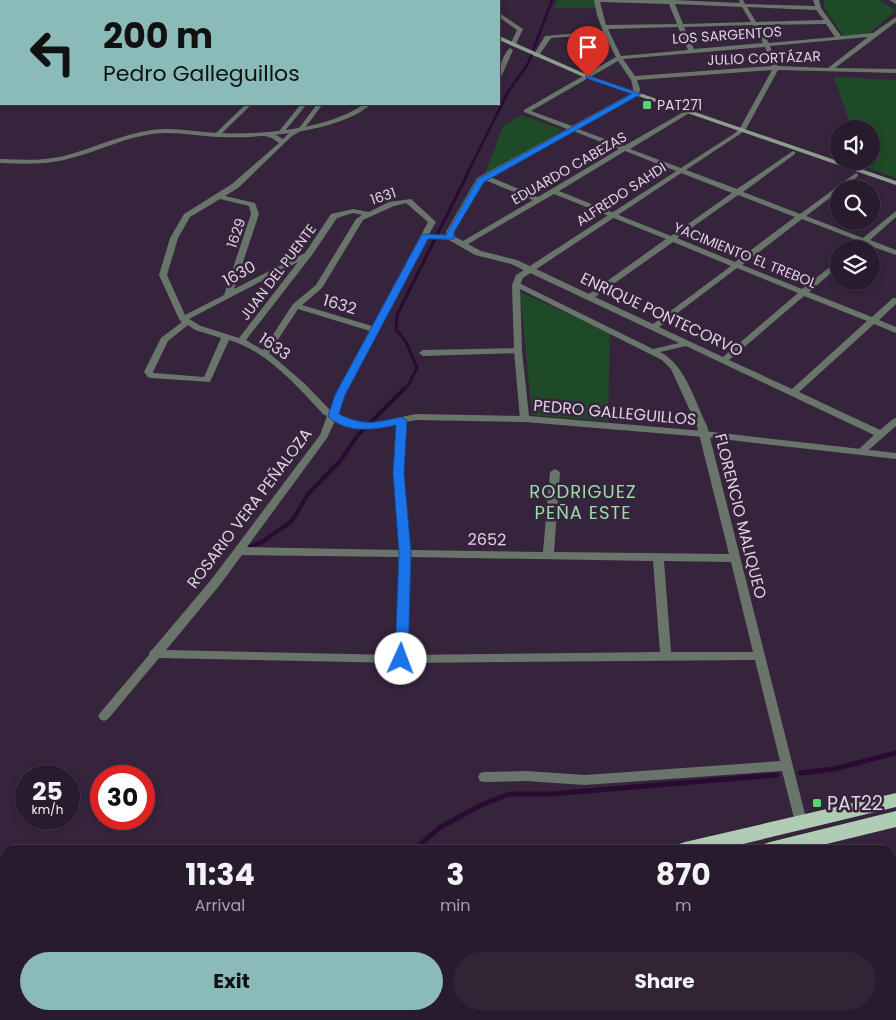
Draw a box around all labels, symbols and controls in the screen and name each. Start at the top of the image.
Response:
text: 200 m [103,11,213,60]
icon: left [20,20,85,85]
street label: LOS SARGENTOS [671,21,783,49]
pin [567,26,609,77]
icon: arrive [574,33,602,61]
street label: JULIO CORTÁZAR [707,46,821,70]
text: Pedro Galleguillos [103,58,300,89]
place label: PAT271 [657,95,702,115]
marker: PAT271 [641,99,653,111]
map controls [830,120,880,290]
button: sound [830,120,880,170]
street label: EDUARDO CABEZAS [508,127,630,209]
street label: ALFREDO SAHDI [572,157,670,231]
button: search [830,180,880,230]
street label: 1631 [367,182,399,210]
street label: 1629 [222,215,250,251]
street label: YACIMIENTO EL TREBOL [671,217,819,293]
street label: JUAN DEL PUENTE [235,220,321,324]
button: layers [830,240,880,290]
street label: 1630 [218,255,260,292]
street label: ENRIQUE PONTECORVO [577,267,747,362]
street label: 1632 [320,289,359,320]
street label: 1633 [254,327,295,366]
street label: PEDRO GALLEGUILLOS [532,394,697,431]
street label: ROSARIO VERA PEÑALOZA [181,423,317,593]
street label: FLORENCIO MALIQUEO [709,431,772,601]
district label: RODRIGUEZ PEÑA ESTE [529,479,637,525]
street label: 2652 [467,528,506,551]
position arrow [374,632,426,684]
speed limit sign: 30 [90,765,155,830]
text: 25 [32,774,63,809]
place label: PAT22 [827,790,883,817]
marker: PAT22 [811,797,823,809]
text: km/h [32,801,63,818]
text: 11:34 [185,853,255,896]
text: 3 [446,853,464,896]
text: 870 [656,853,711,896]
text: Arrival [195,894,245,917]
text: min [440,894,471,917]
text: m [675,894,691,917]
button: Exit [20,952,443,1010]
button: Share [453,952,876,1010]

